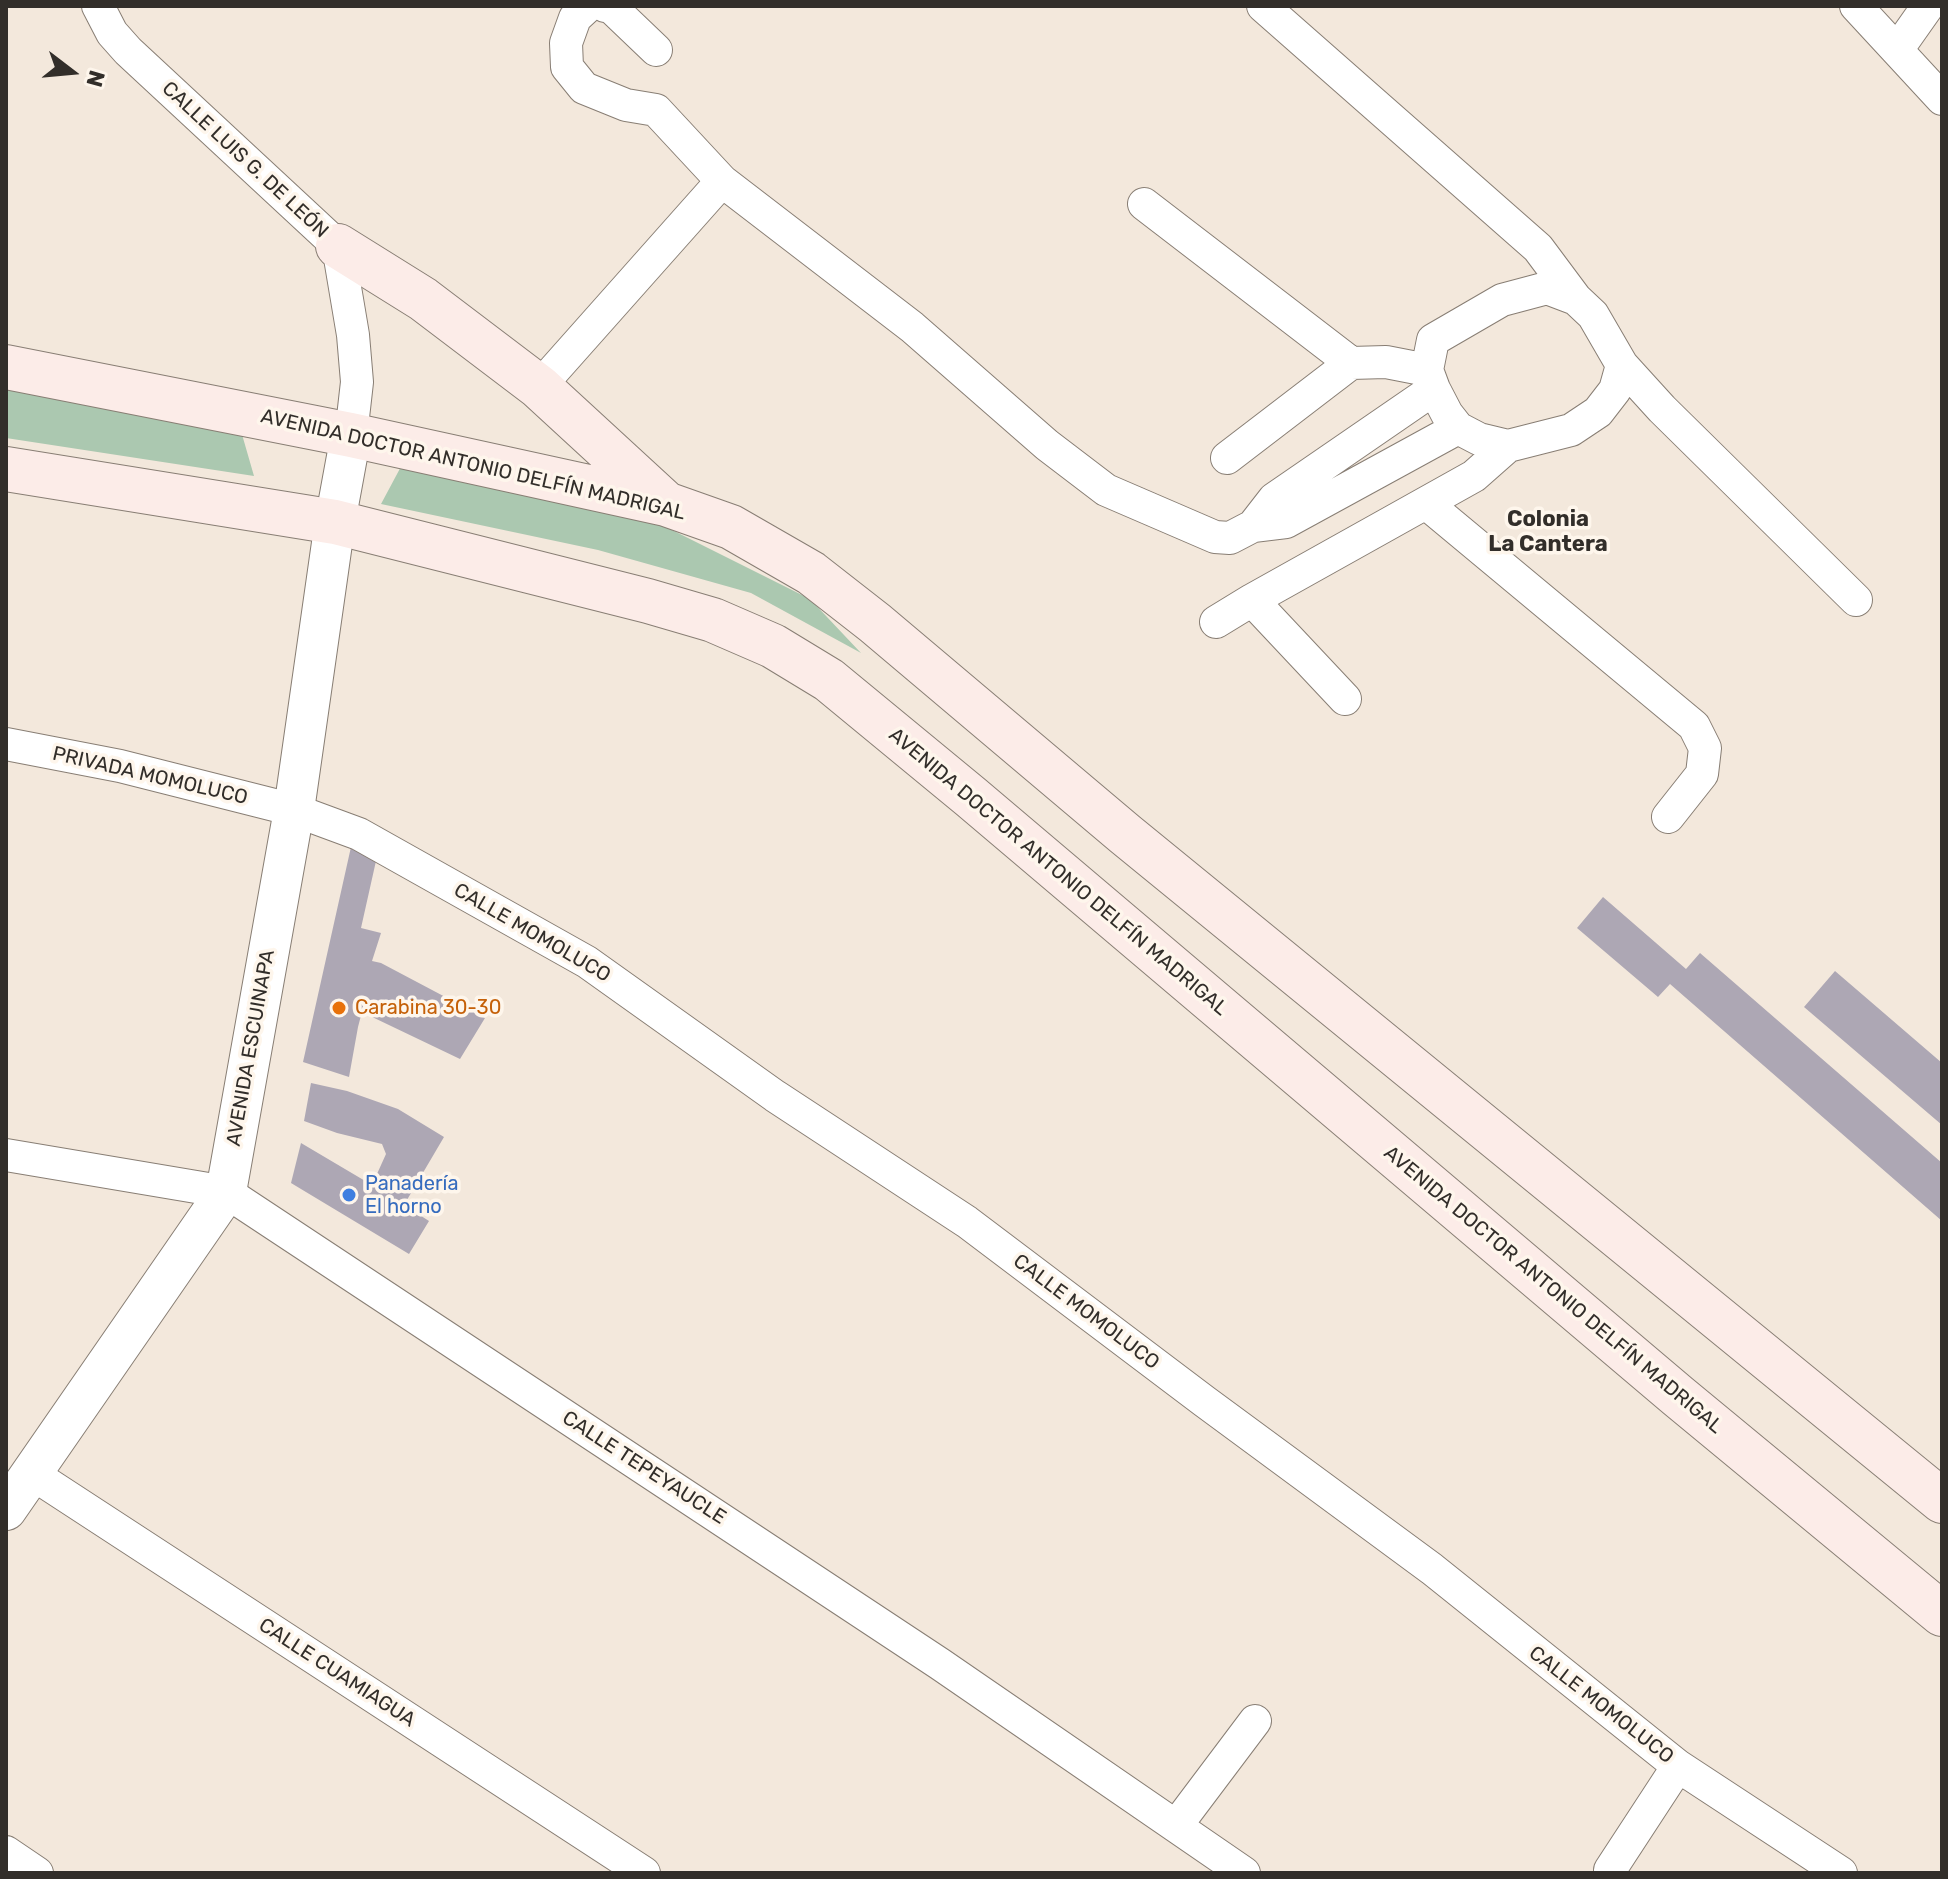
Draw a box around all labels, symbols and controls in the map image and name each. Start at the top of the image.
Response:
north arrow [32,32,112,112]
text: N [80,67,111,90]
street label: CALLE LUIS G. DE LEÓN [157,77,333,243]
street label: AVENIDA DOCTOR ANTONIO DELFÍN MADRIGAL [258,404,688,526]
district label: Colonia La Cantera [1488,507,1608,558]
street label: AVENIDA DOCTOR ANTONIO DELFÍN MADRIGAL [884,723,1232,1021]
street label: PRIVADA MOMOLUCO [50,742,250,810]
street label: CALLE MOMOLUCO [449,878,615,988]
street label: AVENIDA ESCUINAPA [222,948,280,1148]
place label: Carabina 30-30 [355,996,501,1020]
marker: Carabina 30-30 [330,999,348,1017]
street label: AVENIDA DOCTOR ANTONIO DELFÍN MADRIGAL [1379,1141,1727,1439]
place label: Panadería El horno [365,1172,458,1219]
marker: Panadería El horno [340,1186,358,1204]
street label: CALLE MOMOLUCO [1008,1249,1164,1375]
street label: CALLE TEPEYAUCLE [558,1406,730,1530]
street label: CALLE CUAMIAGUA [254,1613,420,1733]
street label: CALLE MOMOLUCO [1524,1641,1678,1769]

